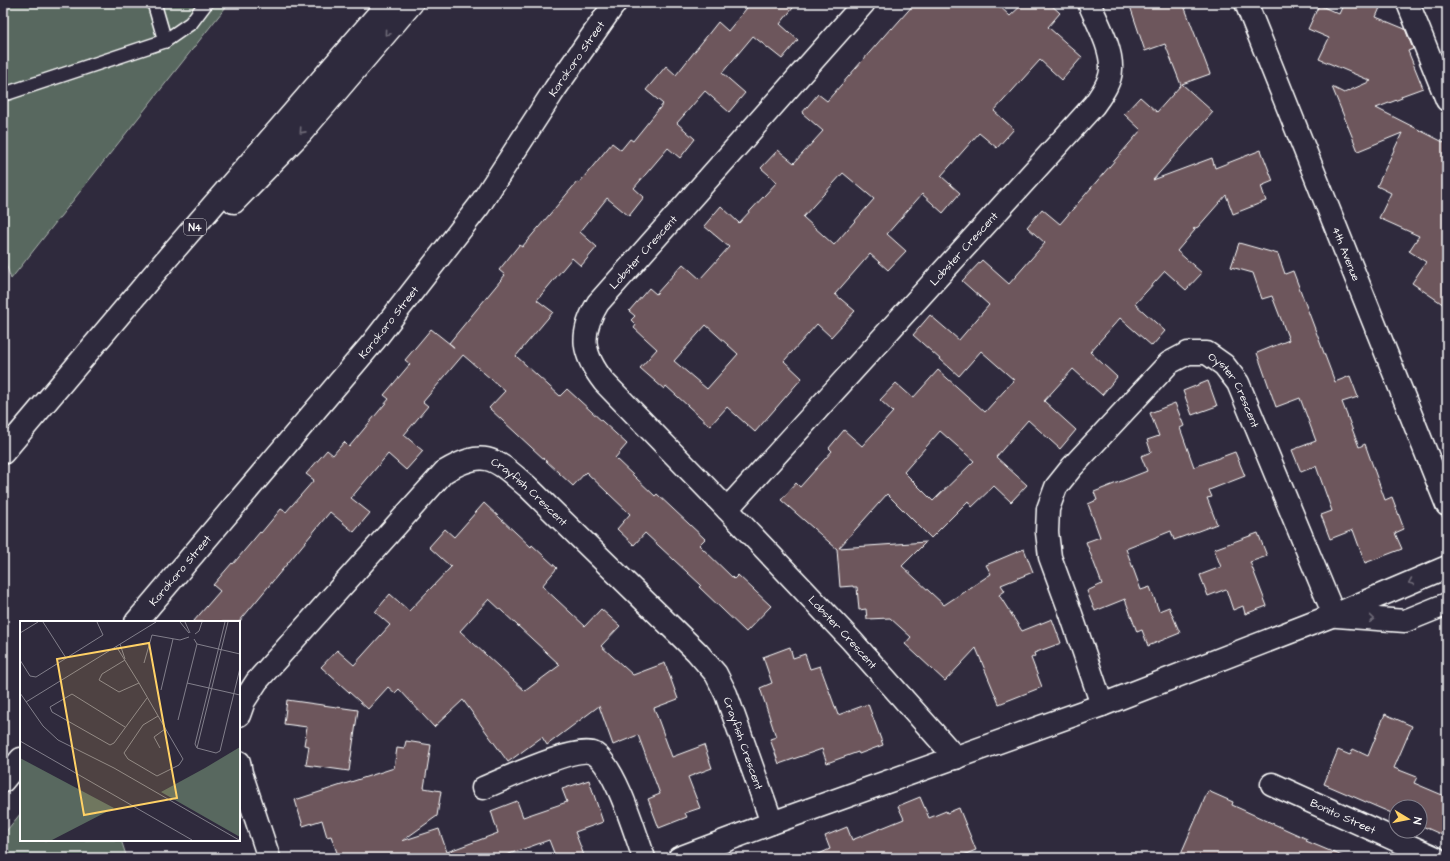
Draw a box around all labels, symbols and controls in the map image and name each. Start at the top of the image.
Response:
street label: Korokoro Street [545,18,609,99]
one-way arrow [385,28,392,35]
one-way arrow [300,127,307,134]
street label: Lobster Crescent [927,208,1002,289]
street label: Lobster Crescent [606,212,681,292]
road number: N4 [184,219,206,235]
street label: 4th Avenue [1328,224,1364,283]
street label: Korokoro Street [355,283,422,362]
street label: Oyster Crescent [1205,349,1263,431]
street label: Crayfish Crescent [488,454,571,530]
street label: Korokoro Street [146,531,215,609]
one-way arrow [1408,577,1415,585]
street label: Lobster Crescent [805,593,880,673]
one-way arrow [1369,614,1375,623]
inset map [20,621,240,841]
street label: Crayfish Crescent [720,695,767,792]
street label: Bonito Street [1308,795,1378,838]
north arrow [1388,799,1428,839]
text: N [1409,816,1425,825]

